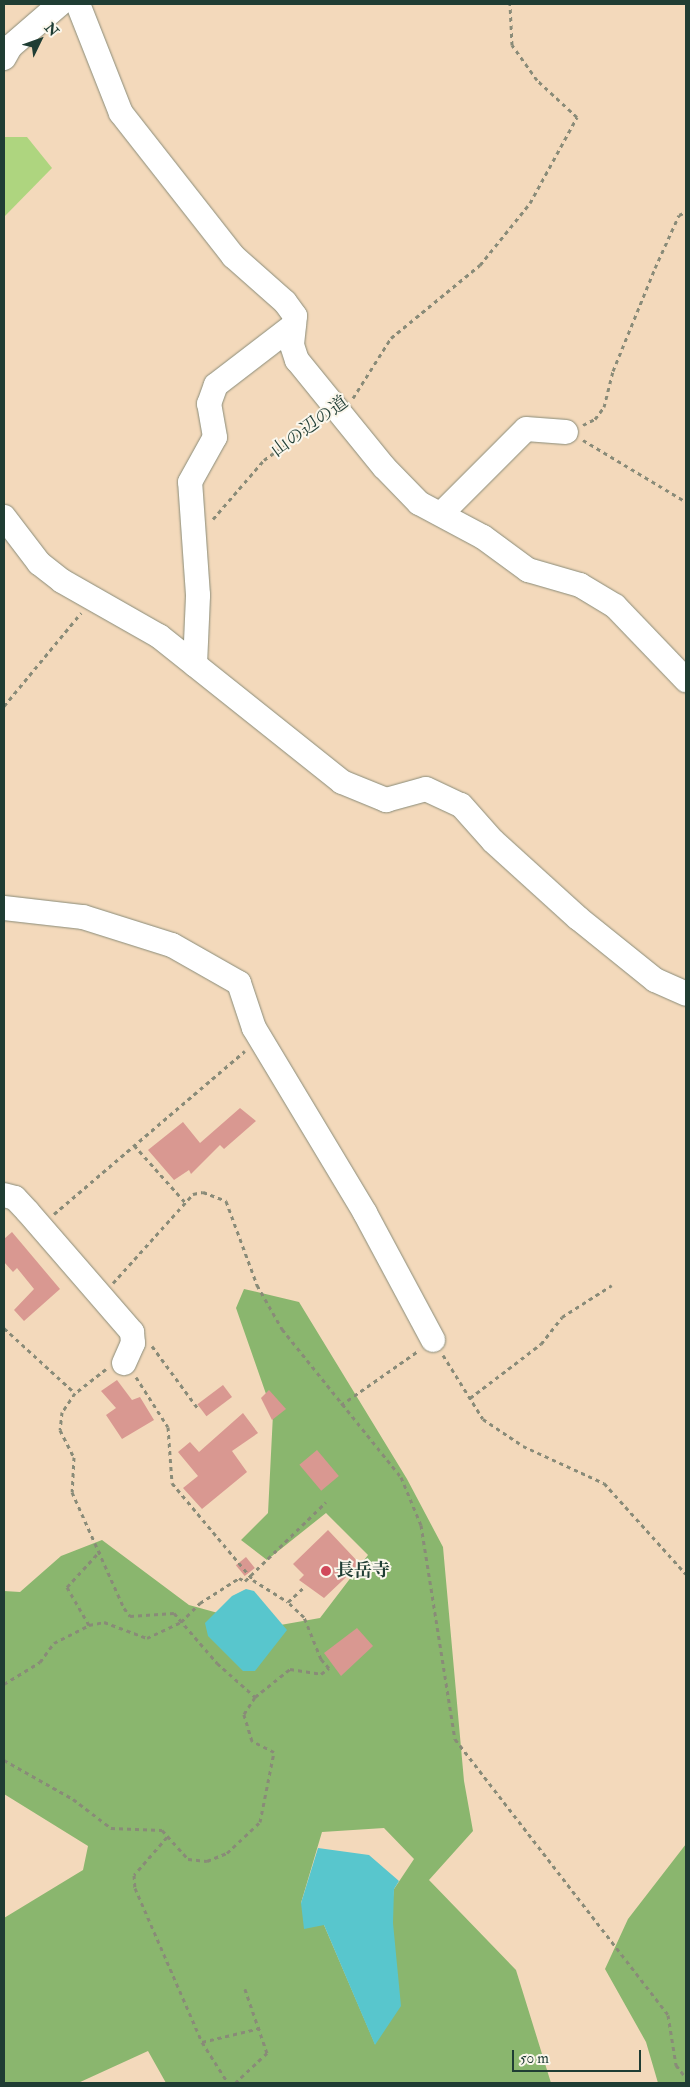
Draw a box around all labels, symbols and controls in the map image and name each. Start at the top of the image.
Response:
north arrow [15,15,65,65]
text: N [41,19,62,40]
street label: 山の辺の道 [267,392,353,462]
place label: 長岳寺 [336,1560,390,1582]
marker: 長岳寺 [320,1565,332,1577]
scale bar [515,2040,644,2072]
text: 50 m [520,2049,549,2068]

